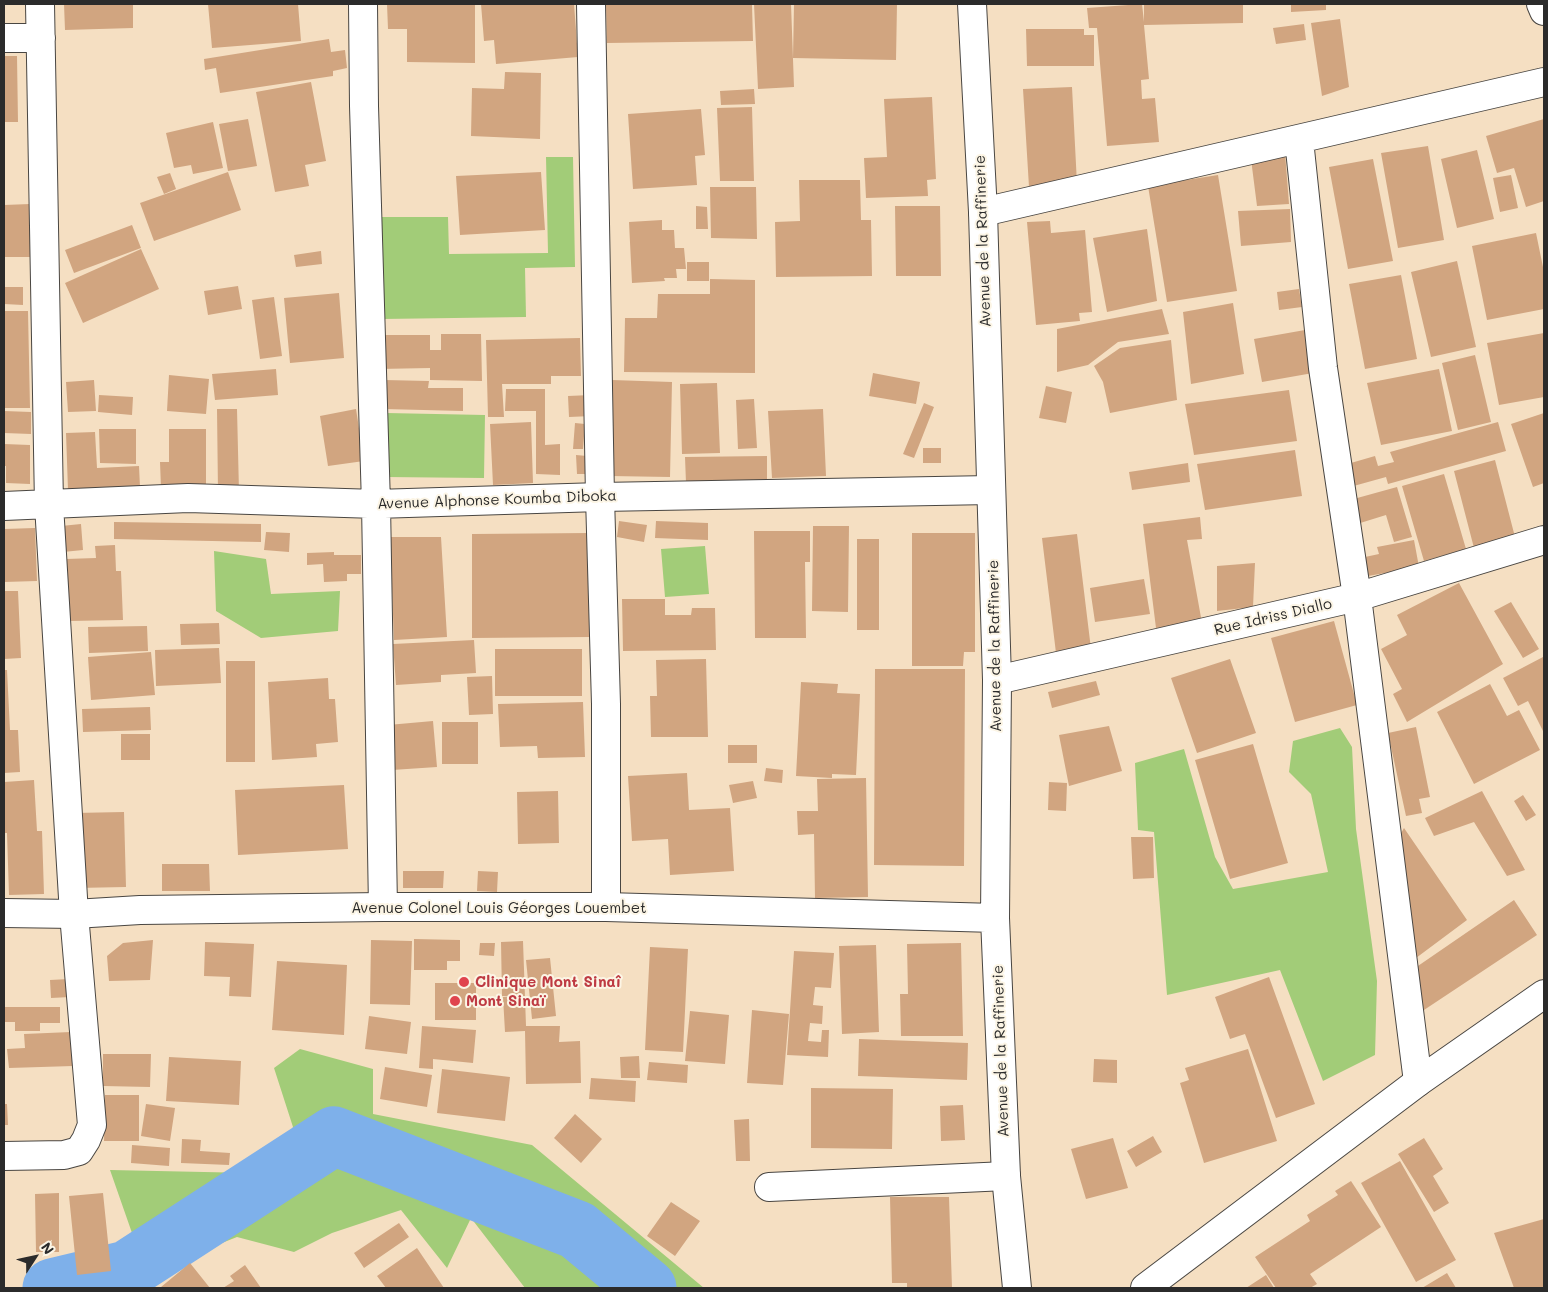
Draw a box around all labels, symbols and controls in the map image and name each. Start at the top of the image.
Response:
street label: Avenue de la Raffinerie [971,155,995,327]
street label: Avenue Alphonse Koumba Diboka [377,487,617,513]
street label: Avenue de la Raffinerie [984,560,1006,732]
street label: Rue Idriss Diallo [1212,595,1334,639]
street label: Avenue Colonel Louis Géorges Louembet [351,899,647,917]
street label: Avenue de la Raffinerie [989,965,1013,1137]
place label: Clinique Mont Sinaî [475,973,621,991]
marker: Clinique Mont Sinaî [457,975,471,989]
place label: Mont Sinaï [466,992,545,1010]
marker: Mont Sinaï [448,994,462,1008]
north arrow [10,1232,60,1282]
text: N [37,1238,59,1258]

